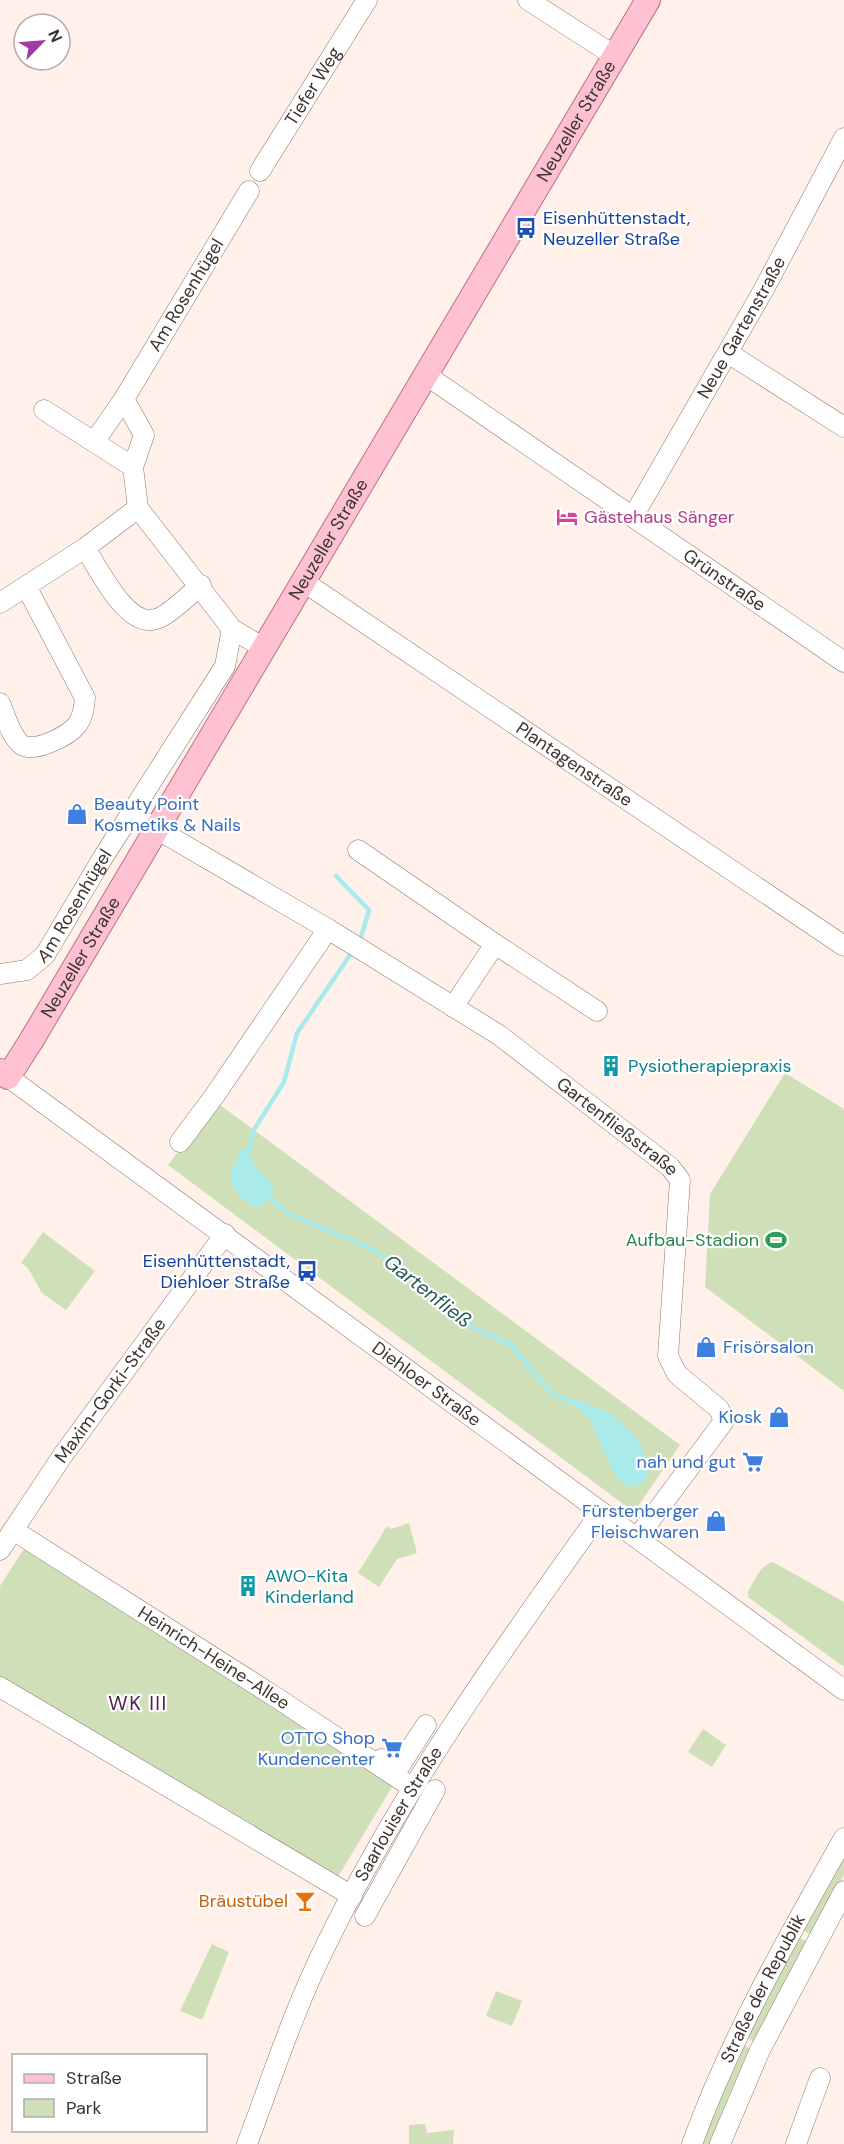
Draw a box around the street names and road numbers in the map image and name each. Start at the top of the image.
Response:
street label: Tiefer Weg [279,42,347,130]
street label: Neuzeller Straße [531,56,621,186]
street label: Am Rosenhügel [143,234,229,356]
street label: Neue Gartenstraße [692,252,791,403]
street label: Neuzeller Straße [283,474,374,604]
street label: Grünstraße [678,543,770,617]
street label: Plantagenstraße [511,716,637,812]
street label: Am Rosenhügel [32,844,117,968]
street label: Neuzeller Straße [35,892,126,1022]
street label: Gartenfließstraße [552,1072,684,1180]
street label: Maxim-Gorki-Straße [49,1313,171,1468]
street label: Diehloer Straße [367,1336,486,1432]
street label: Heinrich-Heine-Allee [133,1600,294,1715]
street label: Saarlouiser Straße [349,1742,448,1886]
street label: Straße der Republik [715,1910,811,2067]

